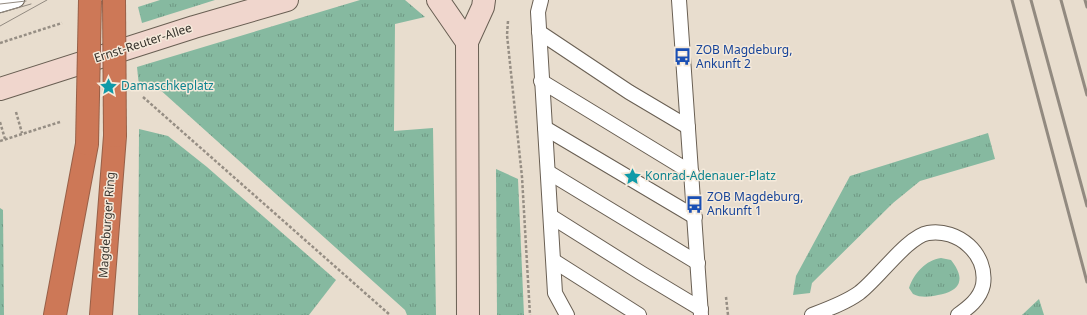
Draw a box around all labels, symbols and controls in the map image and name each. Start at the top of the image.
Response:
street label: Ernst-Reuter-Allee [92,19,194,66]
place label: ZOB Magdeburg, Ankunft 2 [696,41,792,72]
bus stop icon: ZOB Magdeburg, Ankunft 2 [673,47,693,67]
place icon: Damaschkeplatz [98,76,118,96]
place label: Damaschkeplatz [121,77,214,94]
place icon: Konrad-Adenauer-Platz [622,166,642,186]
place label: Konrad-Adenauer-Platz [645,167,776,184]
street label: Magdeburger Ring [94,171,119,279]
place label: ZOB Magdeburg, Ankunft 1 [707,188,803,219]
bus stop icon: ZOB Magdeburg, Ankunft 1 [684,194,704,214]

